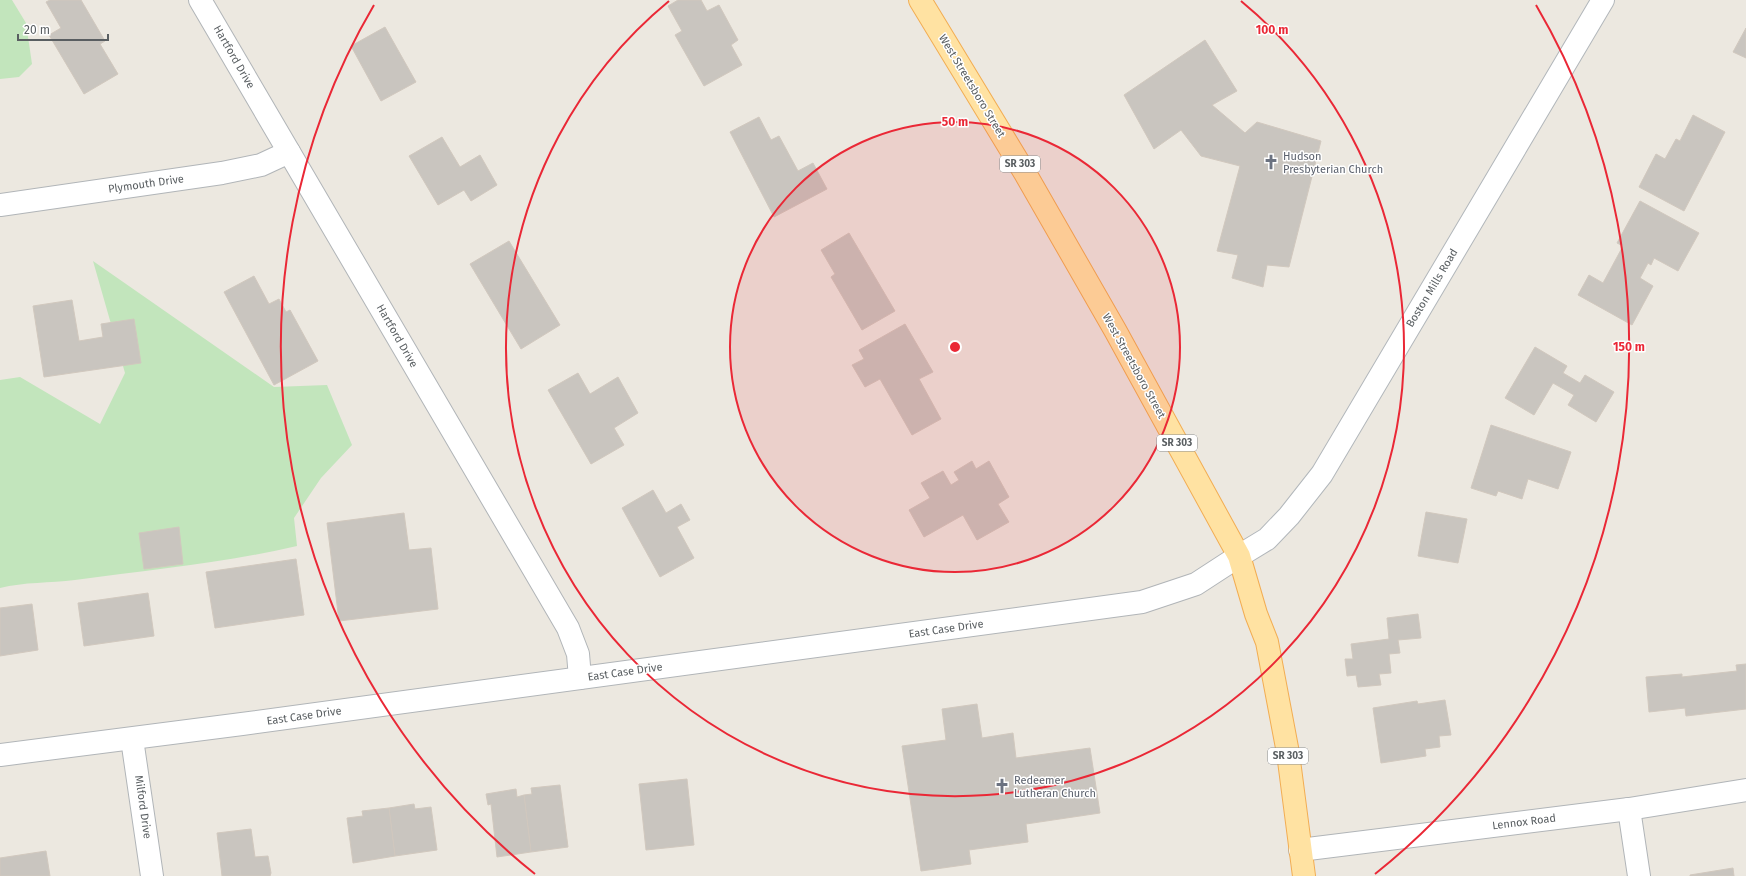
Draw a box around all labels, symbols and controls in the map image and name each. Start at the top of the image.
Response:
scale bar [18,16,108,42]
text: 20 m [24,23,50,37]
street label: Hartford Drive [211,23,257,91]
text: 100 m [1256,23,1288,37]
street label: West Streetsboro Street [936,32,1008,140]
text: 50 m [942,115,968,129]
place label: Hudson Presbyterian Church [1283,150,1383,176]
church icon: Hudson Presbyterian Church [1262,153,1280,171]
road number: SR 303 [1000,156,1040,172]
street label: Plymouth Drive [107,172,185,196]
street label: Boston Mills Road [1403,246,1461,330]
street label: Hartford Drive [374,302,420,370]
street label: West Streetsboro Street [1100,311,1168,421]
centre of rings [948,340,962,354]
text: 150 m [1613,340,1645,354]
road number: SR 303 [1157,435,1197,451]
street label: East Case Drive [908,617,984,641]
street label: East Case Drive [587,660,663,684]
street label: East Case Drive [266,704,342,728]
road number: SR 303 [1268,748,1308,764]
street label: Milford Drive [132,774,154,840]
place label: Redeemer Lutheran Church [1014,774,1096,800]
church icon: Redeemer Lutheran Church [993,777,1011,795]
street label: Lennox Road [1491,812,1557,832]

